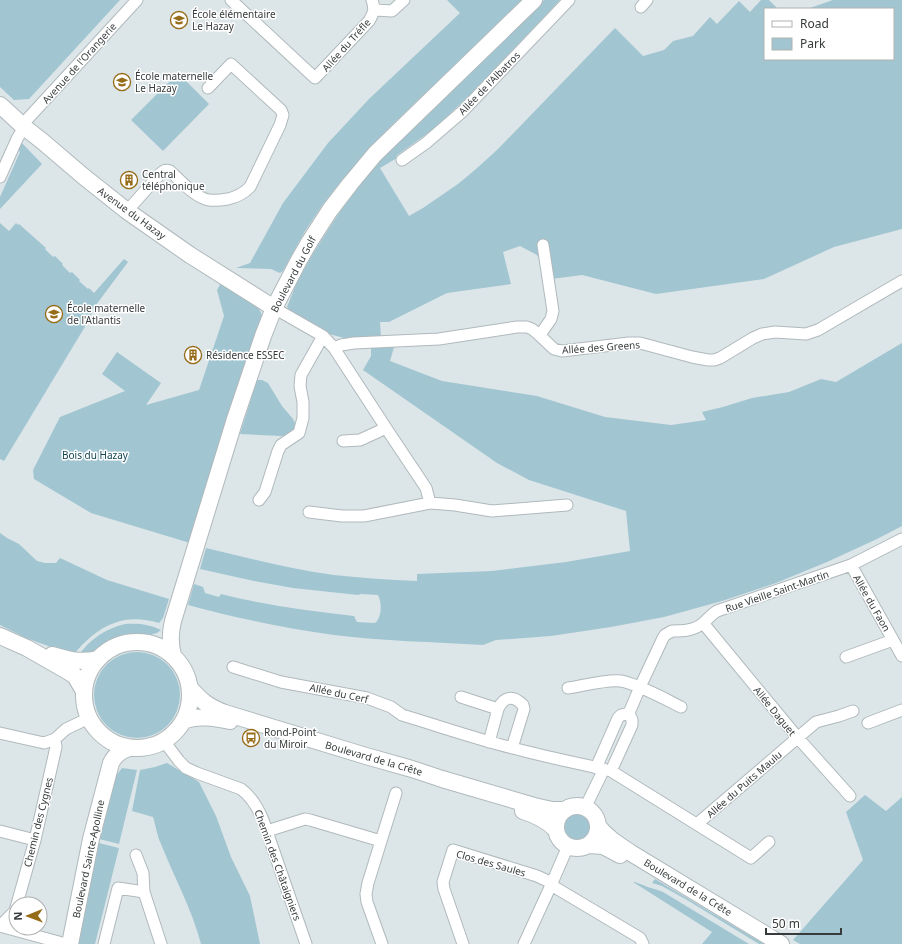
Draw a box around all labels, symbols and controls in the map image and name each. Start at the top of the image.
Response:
place label: École élémentaire Le Hazay [192,7,276,33]
legend [764,8,894,60]
school or university icon: École élémentaire Le Hazay [169,10,189,30]
street label: Allée du Tréfle [318,15,374,74]
text: Road [800,15,829,32]
street label: Avenue de l'Orangerie [39,19,119,107]
text: Park [800,35,826,52]
street label: Allée de l'Albatros [455,48,523,118]
place label: École maternelle Le Hazay [135,69,214,95]
school or university icon: École maternelle Le Hazay [112,72,132,92]
place label: Central téléphonique [142,167,205,193]
building icon: Central téléphonique [119,170,139,190]
street label: Avenue du Hazay [95,184,170,243]
street label: Boulevard du Golf [267,233,319,315]
place label: École maternelle de l'Atlantis [67,301,146,327]
school or university icon: École maternelle de l'Atlantis [44,304,64,324]
street label: Allée des Greens [562,337,641,357]
building icon: Résidence ESSEC [183,345,203,365]
place label: Résidence ESSEC [206,348,285,362]
park label: Bois du Hazay [62,448,129,462]
street label: Rue Vieille Saint-Martin [723,567,831,615]
street label: Allée du Faon [850,572,894,634]
street label: Allée du Cerf [308,680,370,706]
street label: Allée Daguet [751,683,800,739]
place label: Rond-Point du Miroir [264,725,317,751]
bus stop icon: Rond-Point du Miroir [241,728,261,748]
street label: Boulevard de la Crête [324,737,425,779]
street label: Allée du Puits Maulu [703,747,785,821]
street label: Chemin des Cygnes [20,775,56,868]
street label: Boulevard Sainte-Apolline [69,798,107,919]
street label: Chemin des Châtaigniers [251,807,305,923]
street label: Clos des Saules [455,846,528,880]
street label: Boulevard de la Crête [641,855,735,919]
north arrow [8,896,48,936]
scale bar [766,910,841,936]
text: N [10,912,25,921]
text: 50 m [772,915,800,932]

